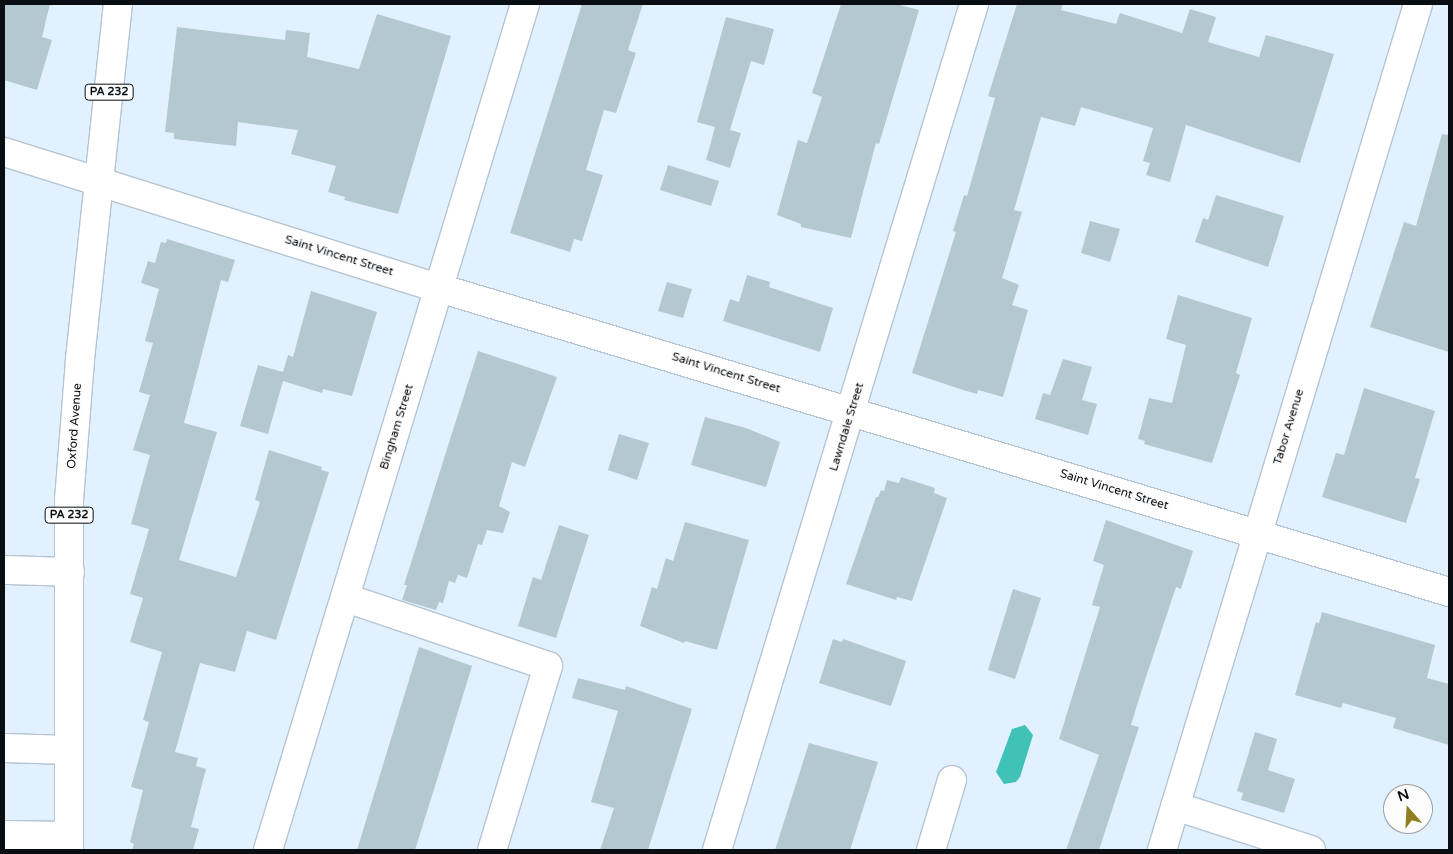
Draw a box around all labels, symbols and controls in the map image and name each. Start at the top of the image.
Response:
road number: PA 232 [84,84,134,100]
street label: Saint Vincent Street [283,233,395,279]
street label: Saint Vincent Street [670,350,782,396]
street label: Lawndale Street [827,381,867,473]
street label: Oxford Avenue [65,383,85,469]
street label: Bingham Street [377,383,417,471]
street label: Tabor Avenue [1271,387,1307,467]
street label: Saint Vincent Street [1058,467,1170,513]
road number: PA 232 [44,506,94,524]
north arrow [1383,784,1433,834]
text: N [1395,785,1411,805]

